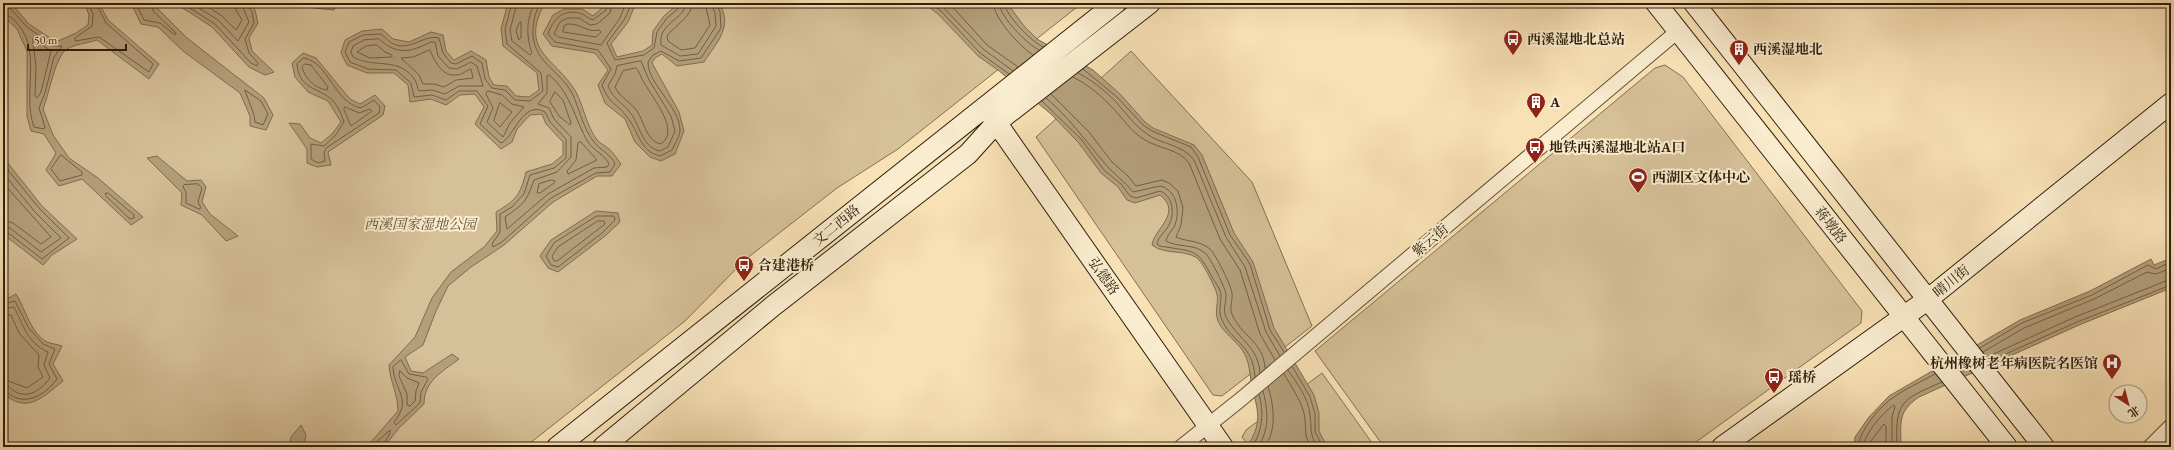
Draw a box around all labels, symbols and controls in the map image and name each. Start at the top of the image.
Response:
scale bar [28,26,126,52]
bus stop icon: 西溪湿地北总站 [1502,28,1524,56]
place label: 西溪湿地北总站 [1527,30,1625,48]
text: 50 m [34,32,58,48]
building icon: 西溪湿地北 [1728,38,1750,66]
place label: 西溪湿地北 [1753,40,1823,58]
building icon: A [1525,91,1547,119]
place label: A [1549,93,1561,111]
bus stop icon: 地铁西溪湿地北站A口 [1524,136,1546,164]
place label: 地铁西溪湿地北站A口 [1549,138,1685,156]
sports icon: 西湖区文体中心 [1627,166,1649,194]
place label: 西湖区文体中心 [1652,168,1750,186]
street label: 文二西路 [809,200,863,250]
street label: 蒋墩路 [1811,203,1851,247]
park label: 西溪国家湿地公园 [364,215,478,233]
street label: 紫云街 [1408,220,1452,260]
bus stop icon: 合建港桥 [733,254,755,282]
street label: 弘德路 [1085,254,1123,298]
place label: 合建港桥 [758,256,814,274]
street label: 晴川街 [1929,261,1973,301]
hospital icon: 杭州橡树老年病医院名医馆 [2101,352,2123,380]
place label: 杭州橡树老年病医院名医馆 [1930,354,2098,372]
bus stop icon: 瑶桥 [1763,366,1785,394]
place label: 瑶桥 [1788,368,1816,386]
north arrow [2108,384,2148,424]
text: 北 [2125,403,2142,421]

